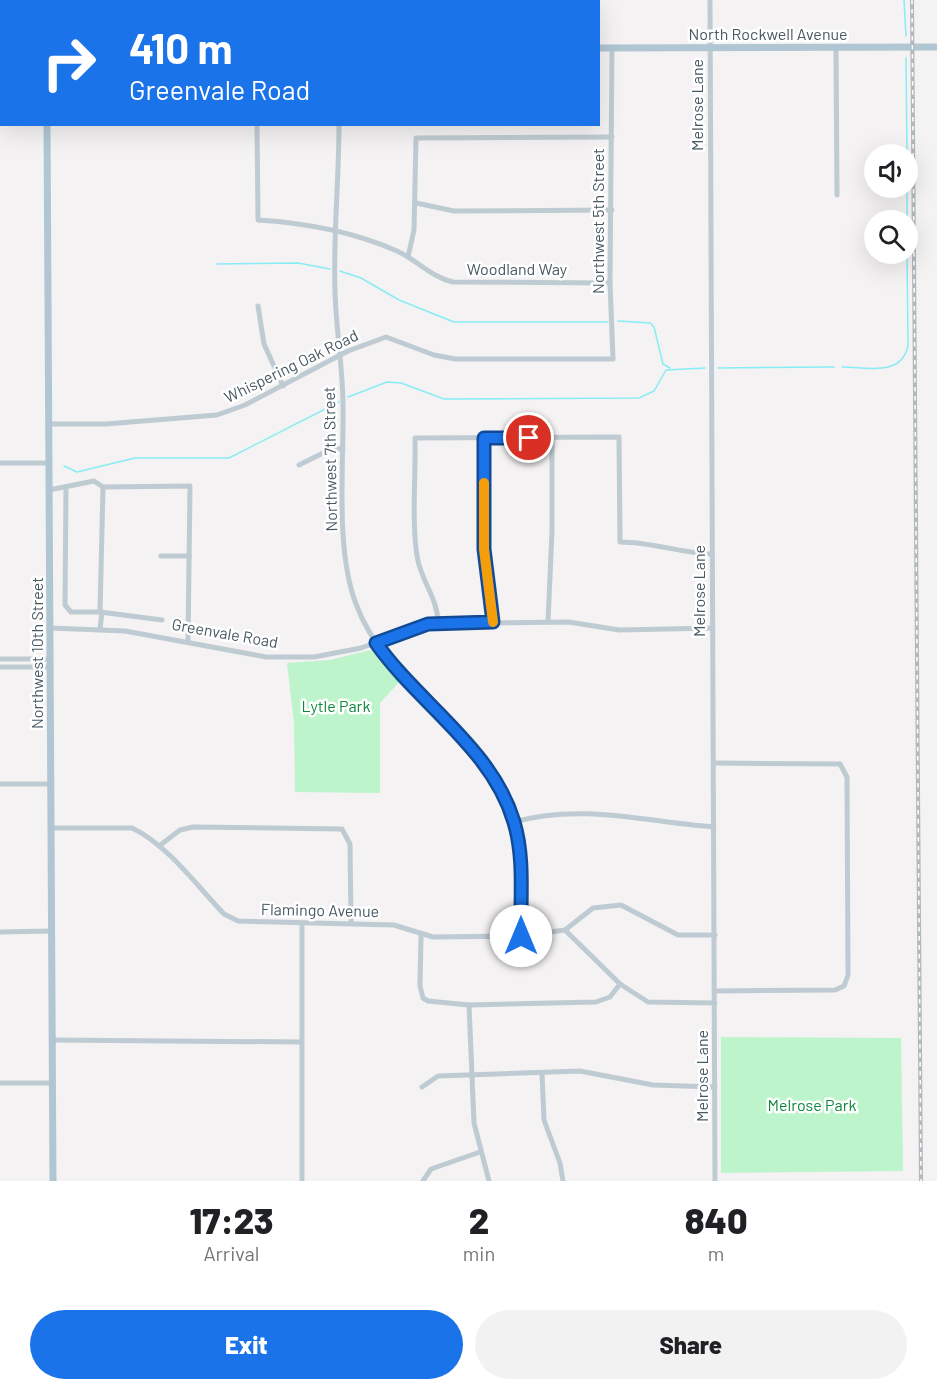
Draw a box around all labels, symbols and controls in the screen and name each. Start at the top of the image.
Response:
text: 410 m [129,22,233,72]
icon: right [30,24,108,102]
street label: North Rockwell Avenue [688,24,848,43]
street label: Melrose Lane [687,59,706,151]
text: Greenvale Road [129,73,310,105]
map controls [864,144,918,264]
button: sound [864,144,918,198]
street label: Northwest 5th Street [588,148,607,294]
button: search [864,210,918,264]
street label: Woodland Way [467,259,568,278]
street label: Whispering Oak Road [221,325,361,406]
street label: Northwest 7th Street [319,386,340,532]
pin [503,412,554,463]
icon: arrive [512,421,545,454]
street label: Melrose Lane [689,545,708,637]
street label: Northwest 10th Street [27,577,46,729]
street label: Greenvale Road [171,614,280,651]
park label: Lytle Park [302,696,370,715]
street label: Flamingo Avenue [261,899,379,920]
position arrow [489,904,553,968]
street label: Melrose Lane [692,1030,711,1122]
park label: Melrose Park [768,1095,856,1114]
text: 17:23 [189,1198,273,1241]
text: 2 [469,1198,489,1241]
text: 840 [685,1198,748,1241]
text: Arrival [203,1241,259,1265]
text: min [463,1241,495,1265]
text: m [708,1241,724,1265]
button: Exit [30,1310,463,1379]
button: Share [475,1310,907,1379]

